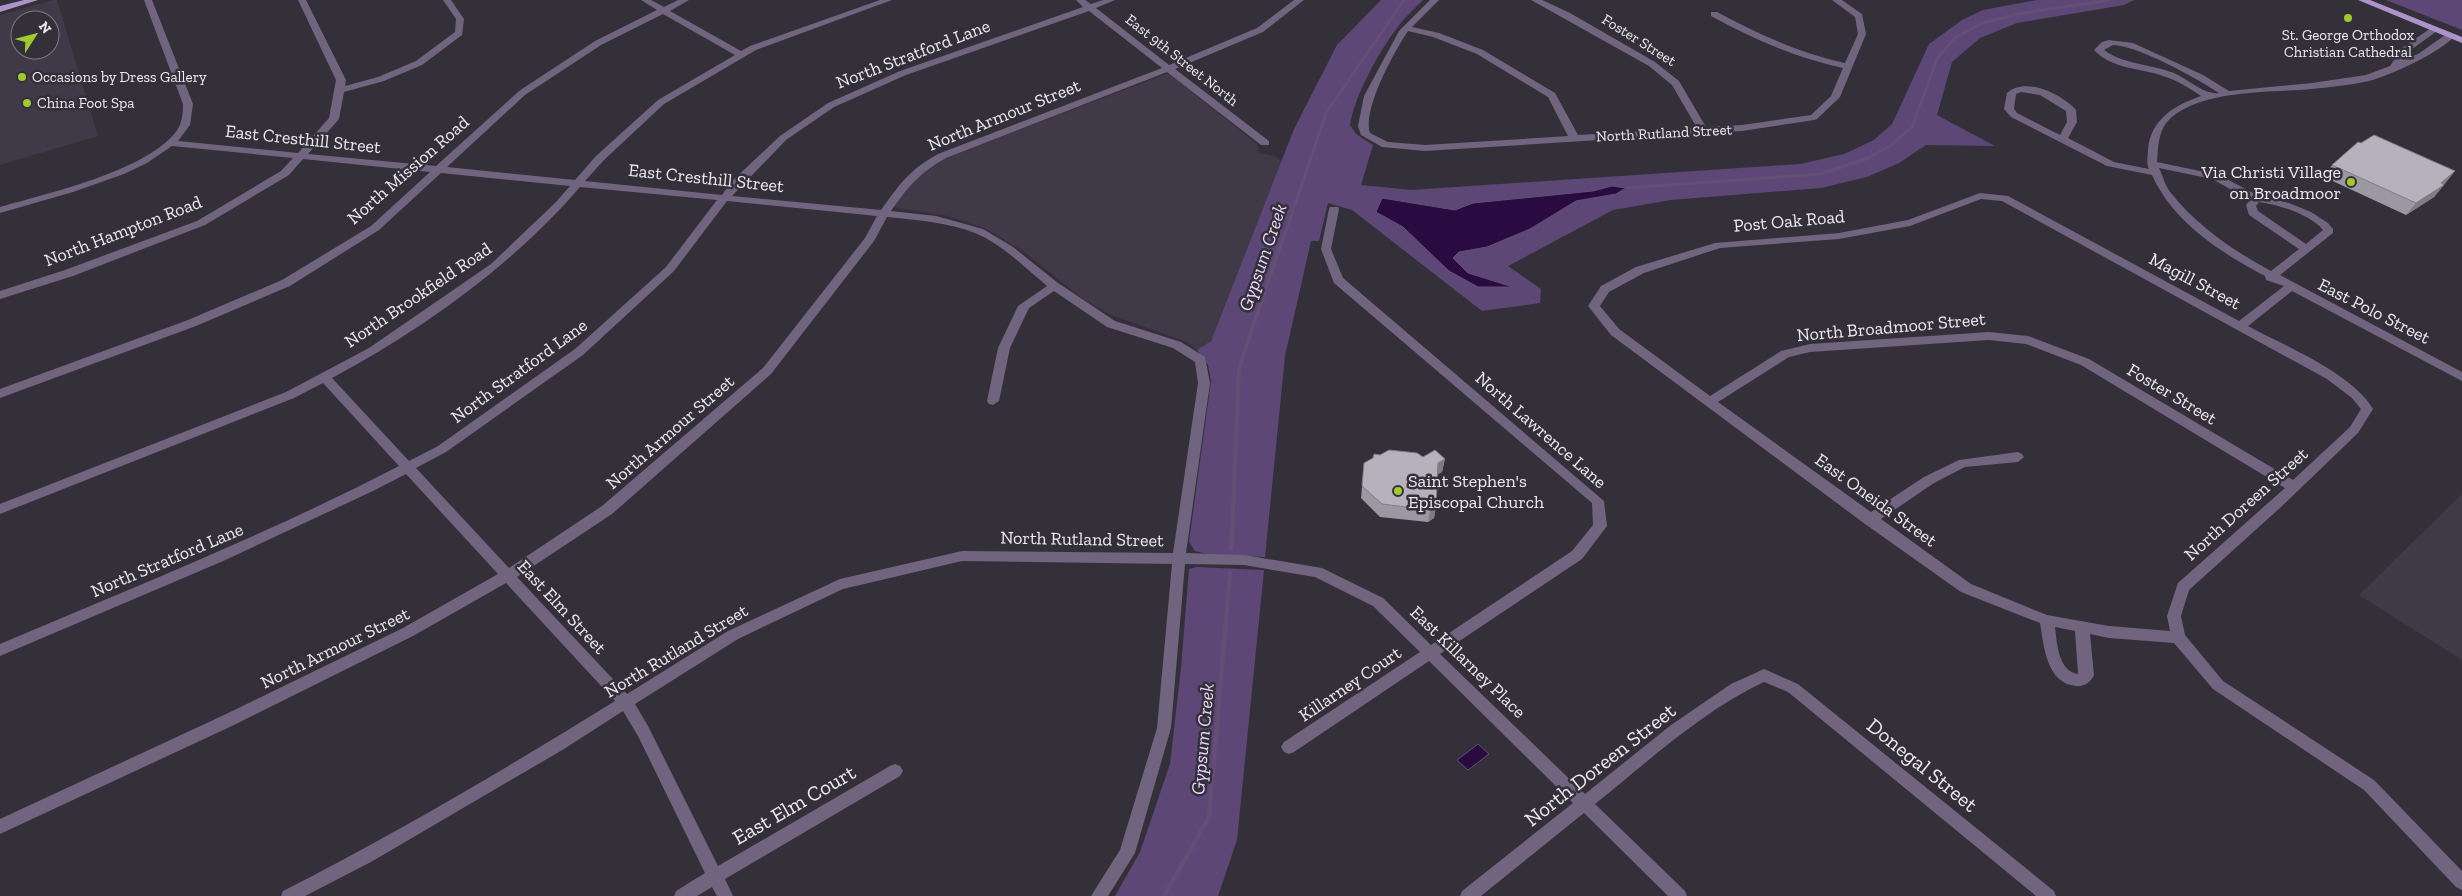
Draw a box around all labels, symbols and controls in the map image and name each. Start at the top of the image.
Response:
north arrow [10,10,60,60]
street label: East 9th Street North [1122,10,1243,110]
street label: Foster Street [1599,10,1680,70]
marker: St. George Orthodox Christian Cathedral [2342,12,2354,24]
street label: North Stratford Lane [833,14,993,94]
text: N [35,18,55,37]
place label: St. George Orthodox Christian Cathedral [2282,26,2415,61]
place label: Occasions by Dress Gallery [32,68,207,86]
marker: Occasions by Dress Gallery [16,71,28,83]
street label: North Armour Street [924,74,1084,156]
place label: China Foot Spa [37,94,134,112]
marker: China Foot Spa [21,97,33,109]
street label: North Mission Road [343,111,474,229]
street label: East Cresthill Street [224,120,382,158]
street label: North Rutland Street [1596,120,1733,146]
street label: East Cresthill Street [627,159,785,197]
place label: Via Christi Village on Broadmoor [2201,161,2341,204]
marker: Via Christi Village on Broadmoor [2345,176,2357,188]
street label: North Hampton Road [41,191,205,271]
water label: Gypsum Creek [1233,201,1292,314]
street label: Post Oak Road [1732,205,1846,237]
street label: North Brookfield Road [340,238,496,352]
street label: Magill Street [2146,248,2245,314]
street label: East Polo Street [2314,273,2434,349]
street label: North Broadmoor Street [1796,308,1987,346]
street label: North Stratford Lane [447,314,591,428]
street label: Foster Street [2123,359,2221,430]
street label: North Lawrence Lane [1471,367,1611,493]
street label: North Armour Street [601,370,739,494]
street label: North Doreen Street [2180,443,2313,565]
street label: East Oneida Street [1811,449,1941,552]
place label: Saint Stephen's Episcopal Church [1408,470,1544,513]
marker: Saint Stephen's Episcopal Church [1392,485,1404,497]
street label: North Stratford Lane [88,518,246,602]
street label: North Rutland Street [1000,527,1164,551]
street label: East Elm Street [513,555,611,659]
street label: North Rutland Street [600,599,752,703]
street label: East Killarney Place [1406,601,1530,723]
street label: North Armour Street [257,602,413,694]
street label: Killarney Court [1295,641,1406,726]
water label: Gypsum Creek [1186,682,1219,796]
street label: North Doreen Street [1519,698,1680,831]
street label: Donegal Street [1862,712,1983,817]
street label: East Elm Court [728,759,860,850]

